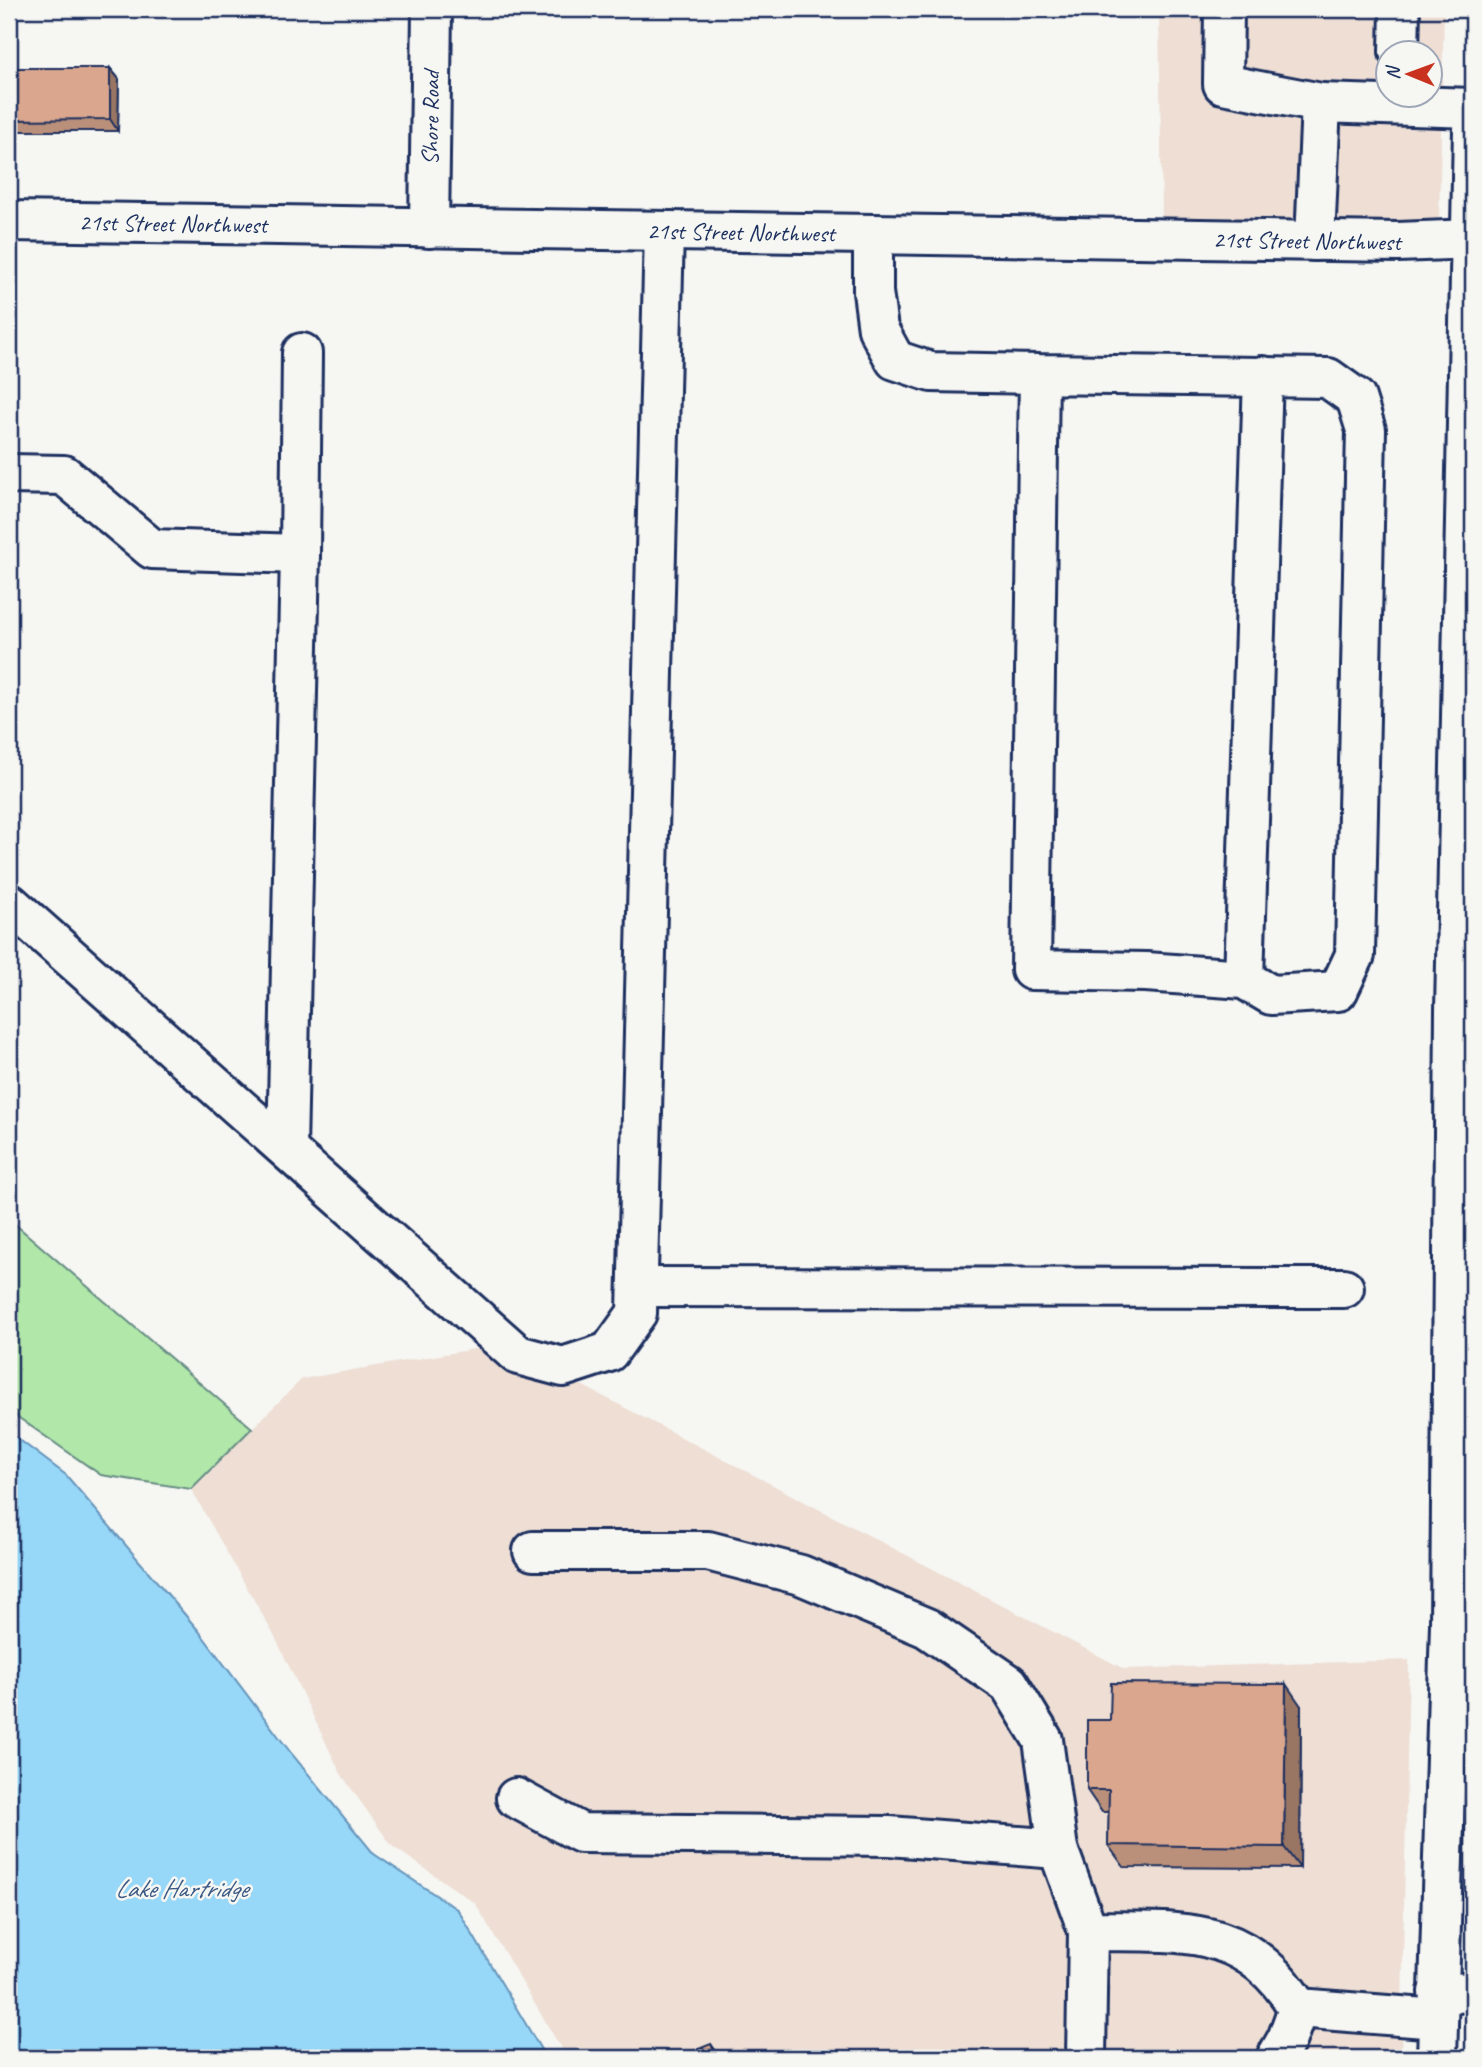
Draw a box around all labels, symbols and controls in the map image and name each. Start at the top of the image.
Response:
north arrow [1374,38,1444,108]
text: N [1381,64,1405,80]
street label: Shore Road [415,67,446,165]
street label: 21st Street Northwest [79,207,269,240]
street label: 21st Street Northwest [647,216,837,249]
street label: 21st Street Northwest [1213,224,1403,257]
water label: Lake Hartridge [115,1872,251,1905]

